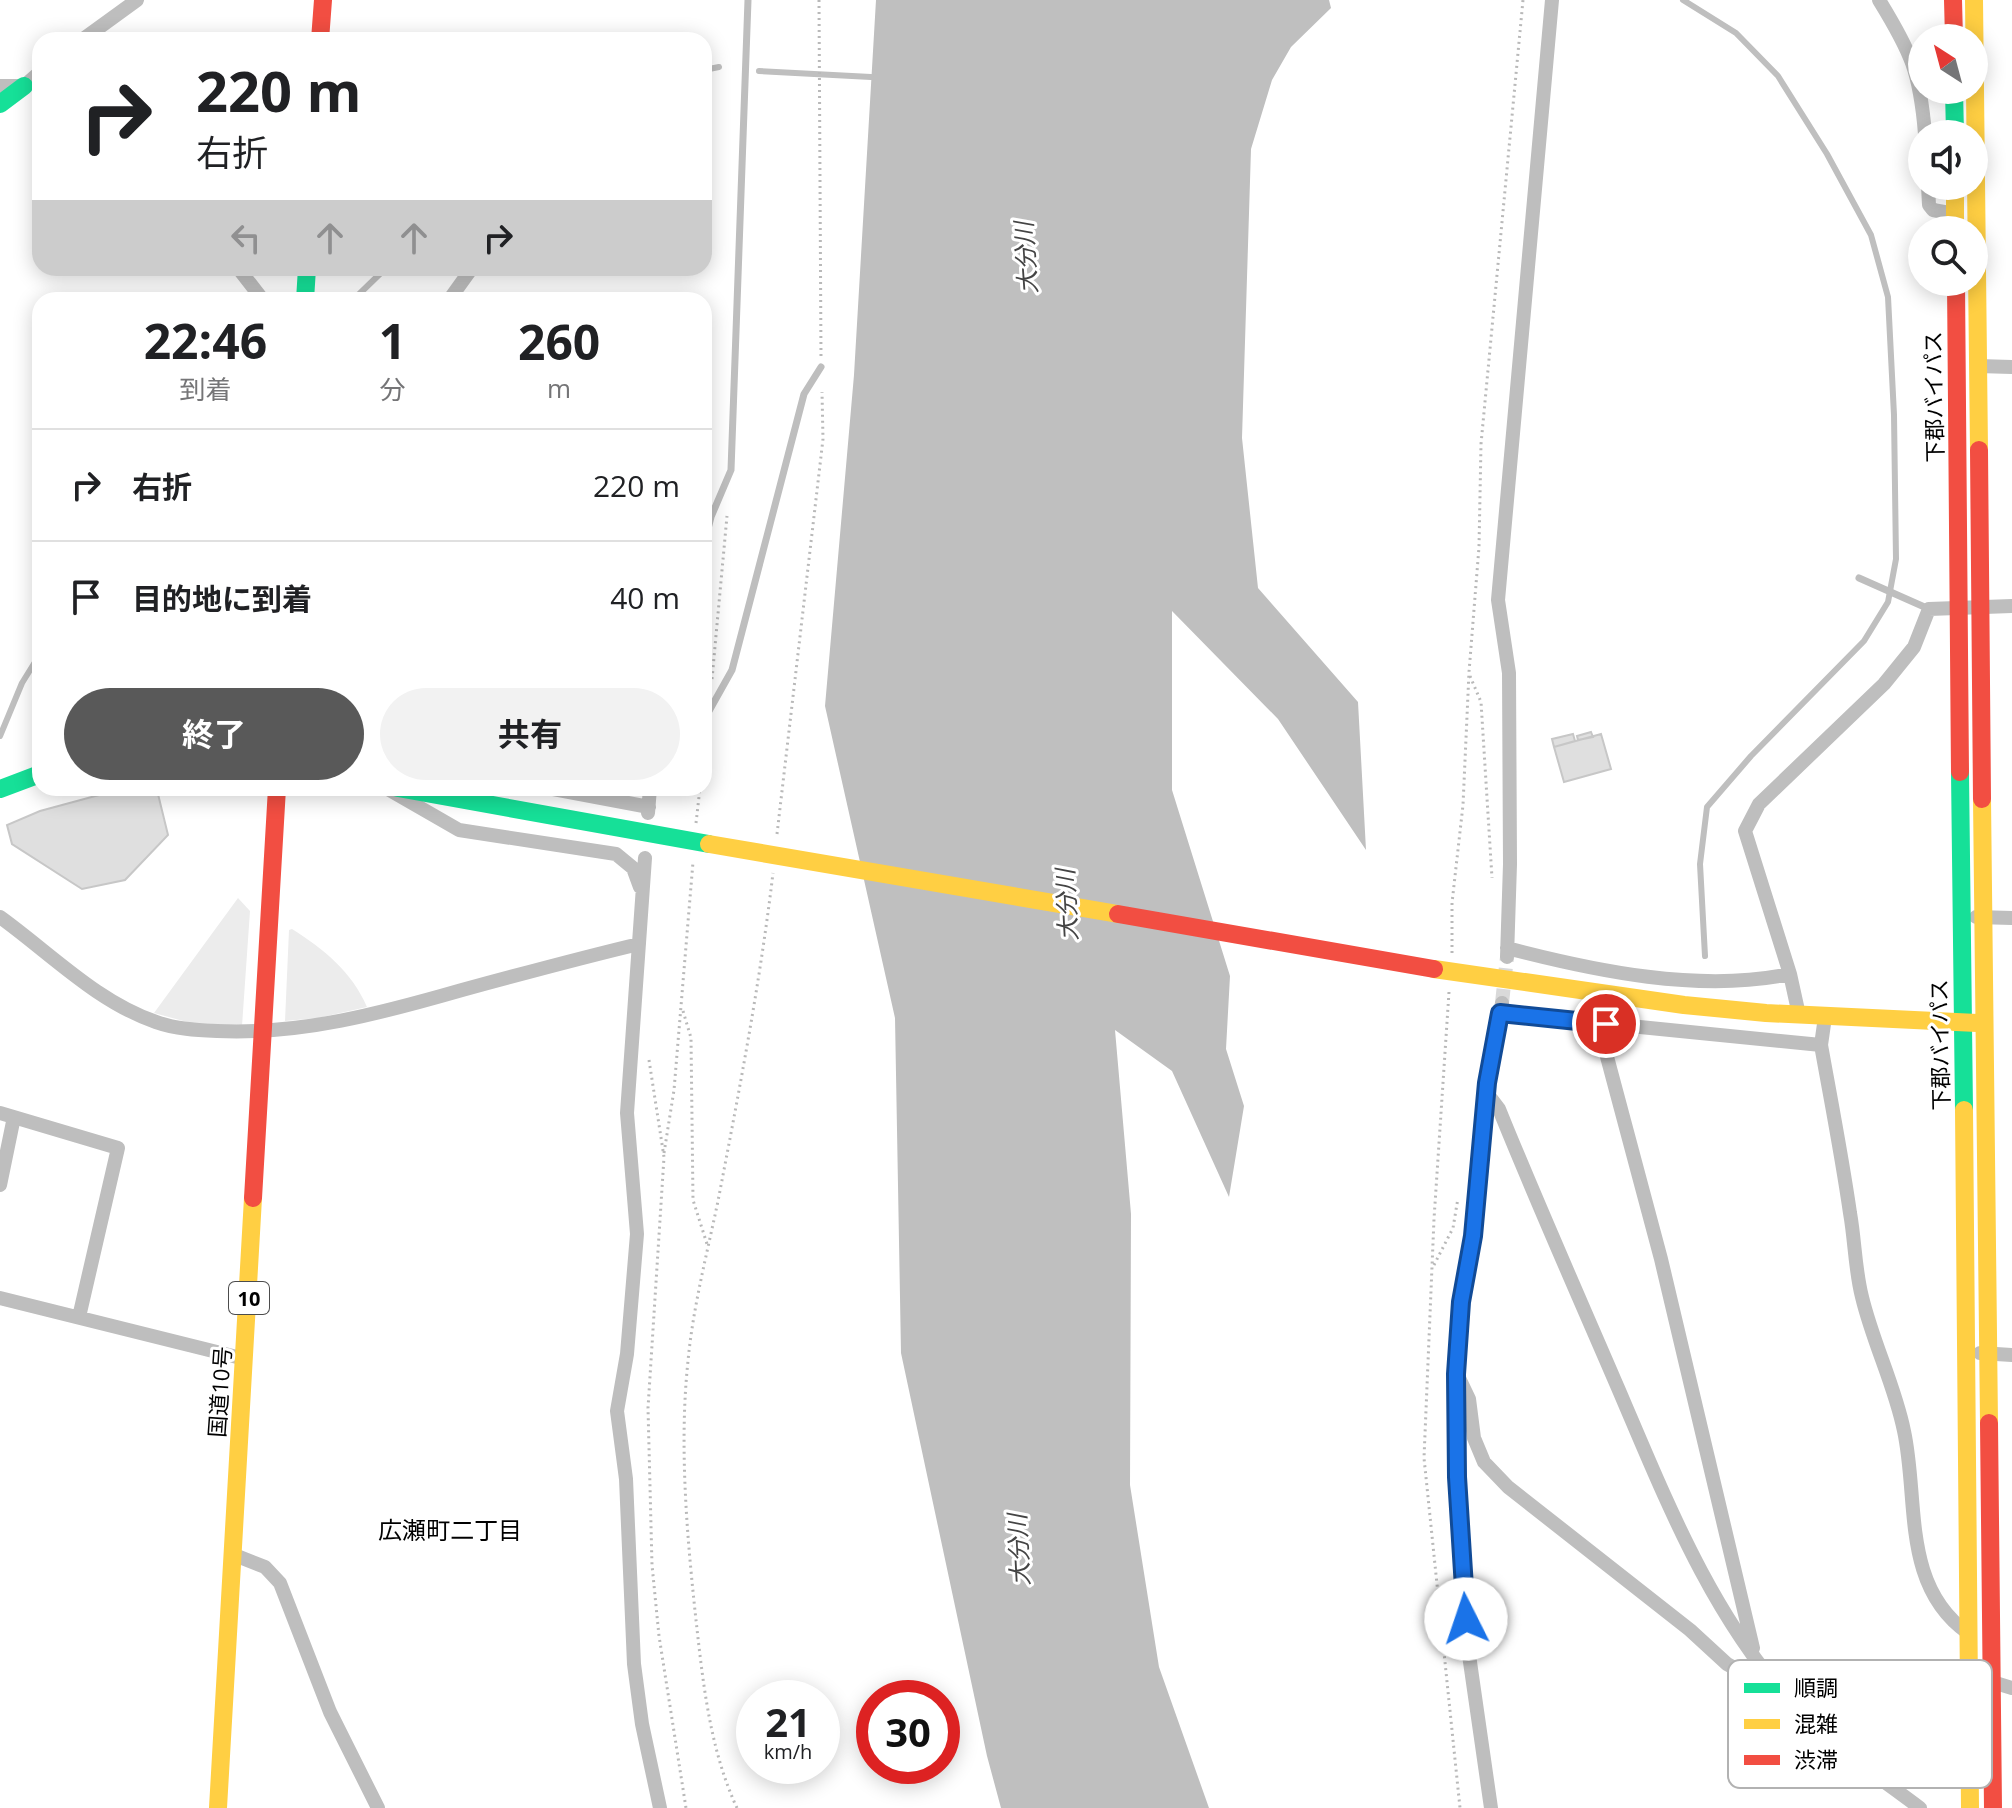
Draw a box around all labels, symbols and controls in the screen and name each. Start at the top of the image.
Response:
north arrow [1908,24,1988,104]
map controls [1908,24,1988,296]
text: 220 m [196,52,362,128]
icon: right [64,64,168,168]
button: sound [1908,120,1988,200]
text: 右折 [196,128,268,177]
icon: left [224,216,268,260]
icon: ahead [308,216,352,260]
icon: ahead [392,216,436,260]
icon: right [476,216,520,260]
button: search [1908,216,1988,296]
water label: 大分川 [1006,218,1044,295]
text: 22:46 [144,308,267,373]
text: 1 [379,308,406,373]
text: 260 [518,309,600,374]
street label: 下郡バイパス [1917,331,1949,463]
text: m [547,370,571,406]
text: 到着 [179,371,231,407]
text: 分 [380,371,406,407]
icon: right [64,463,108,507]
text: 220 m [593,465,680,506]
text: 右折 [132,466,192,507]
icon: arrive [64,575,108,619]
text: 40 m [610,577,680,618]
text: 目的地に到着 [132,578,312,619]
button: 終了 [64,688,364,780]
button: 共有 [380,688,680,780]
water label: 大分川 [1047,865,1084,942]
street label: 下郡バイパス [1923,979,1955,1111]
pin [1572,990,1640,1058]
icon: arrive [1584,1002,1628,1046]
road number: 10 [229,1282,269,1314]
street label: 国道10号 [201,1345,237,1439]
water label: 大分川 [999,1510,1036,1587]
district label: 広瀬町二丁目 [378,1513,522,1546]
position arrow [1424,1577,1508,1661]
legend [1728,1660,1992,1788]
text: 順調 [1794,1672,1838,1702]
speed limit sign: 30 [856,1680,960,1784]
text: 21 [765,1694,811,1749]
text: 混雑 [1794,1708,1838,1738]
text: km/h [764,1738,812,1765]
text: 渋滞 [1794,1744,1838,1774]

